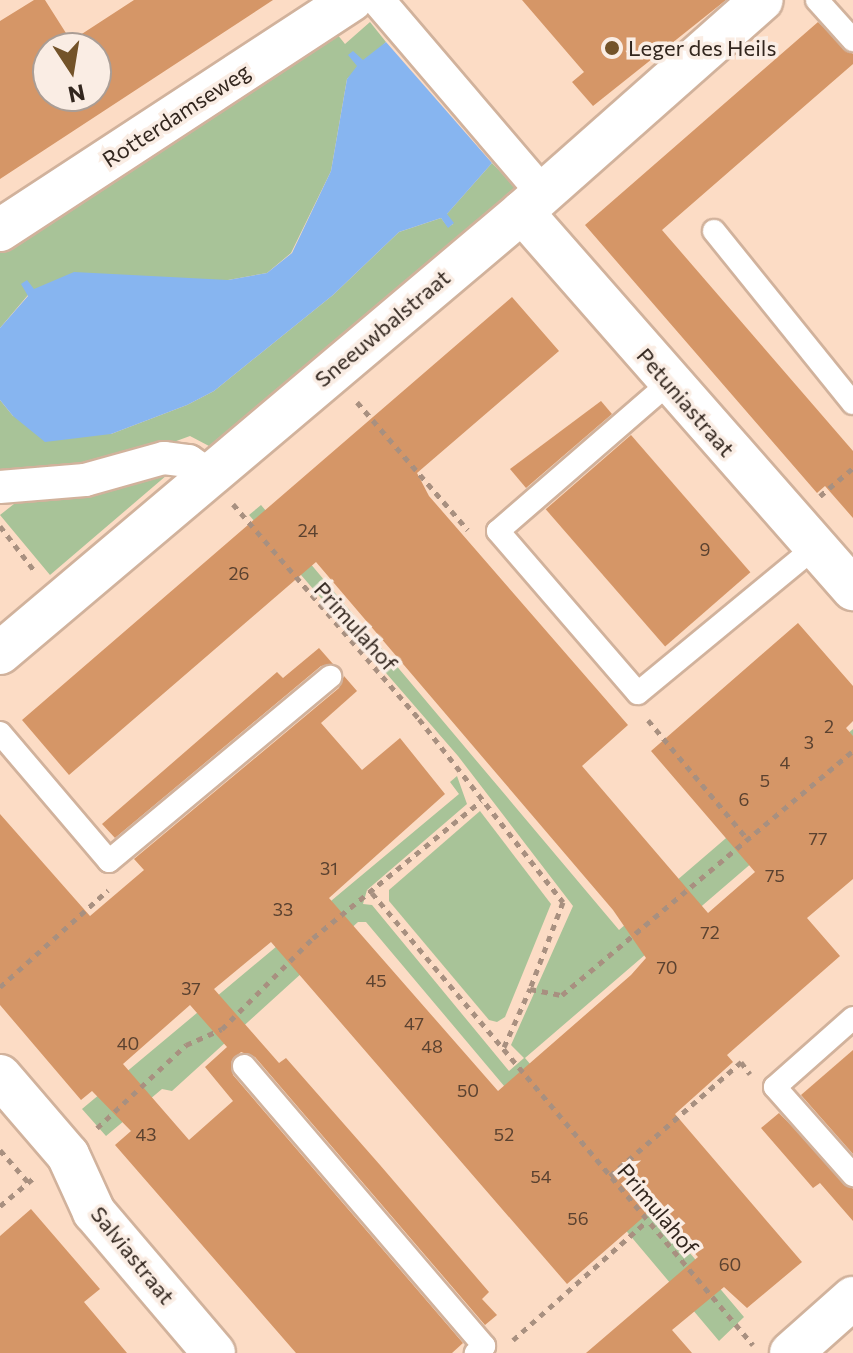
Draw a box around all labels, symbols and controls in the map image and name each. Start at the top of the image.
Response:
north arrow [32,32,112,112]
place label: Leger des Heils [628,35,776,61]
marker: Leger des Heils [603,39,621,57]
street label: Rotterdamseweg [97,58,255,172]
text: N [66,79,88,109]
street label: Sneeuwbalstraat [309,264,455,392]
street label: Petuniastraat [632,342,740,462]
house number: 24 [298,519,318,541]
house number: 9 [700,538,710,560]
house number: 26 [229,562,249,584]
street label: Primulahof [309,576,403,676]
house number: 2 [824,715,834,737]
house number: 3 [804,731,814,753]
house number: 4 [780,751,790,773]
house number: 5 [760,769,770,791]
house number: 6 [739,788,749,810]
house number: 77 [808,827,828,849]
house number: 31 [320,857,338,879]
house number: 75 [765,864,785,886]
house number: 33 [273,898,293,920]
house number: 72 [700,921,720,943]
house number: 70 [656,956,678,978]
house number: 45 [365,969,387,991]
house number: 37 [181,977,201,999]
house number: 47 [404,1012,424,1034]
house number: 40 [117,1032,139,1054]
house number: 48 [421,1035,443,1057]
house number: 50 [457,1079,479,1101]
house number: 43 [135,1123,157,1145]
house number: 52 [494,1123,514,1145]
street label: Primulahof [612,1158,704,1260]
house number: 54 [530,1165,552,1187]
street label: Salviastraat [86,1201,180,1309]
house number: 56 [567,1207,589,1229]
house number: 60 [719,1253,741,1275]

